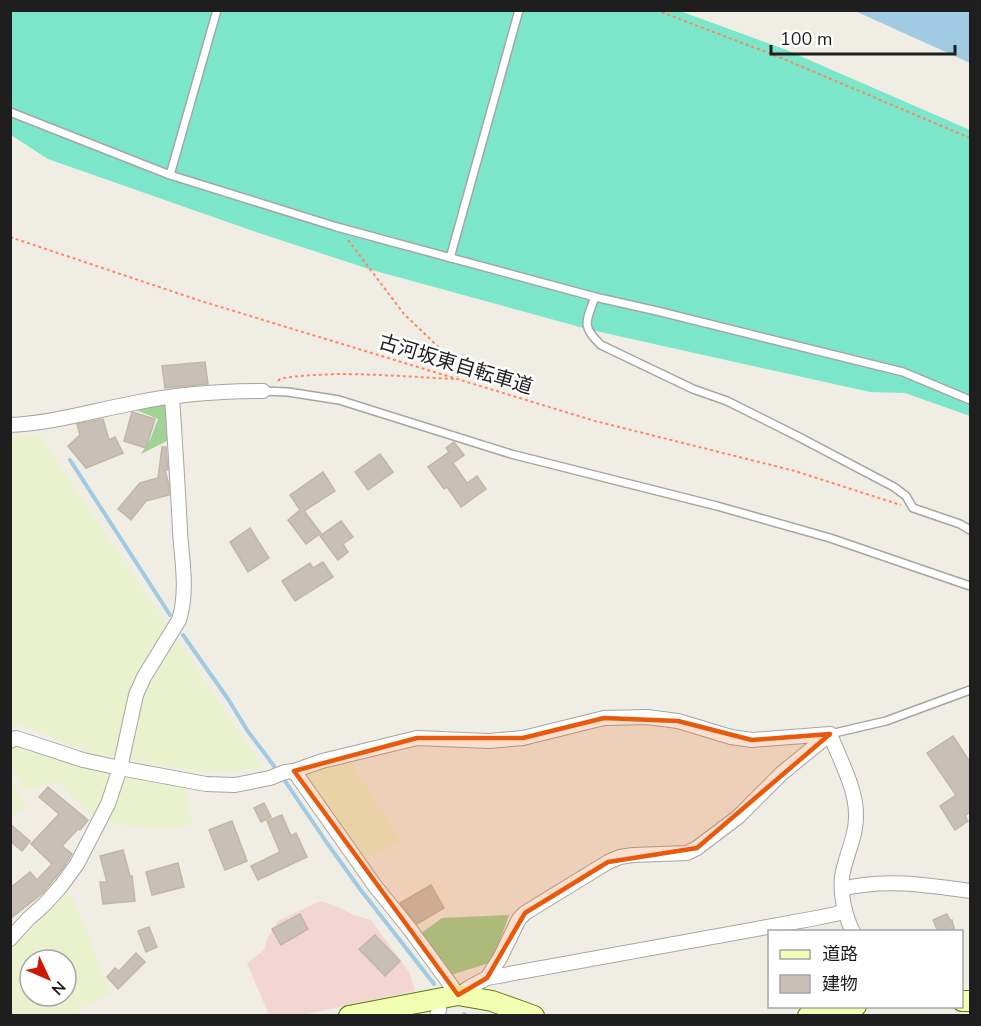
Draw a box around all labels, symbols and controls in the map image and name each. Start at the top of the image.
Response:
scale bar [771,18,956,56]
text: 100 m [780,27,832,51]
street label: 古河坂東自転車道 [375,328,536,401]
legend [768,930,963,1008]
text: 道路 [822,942,858,966]
north arrow [18,948,78,1008]
text: 建物 [822,972,858,996]
text: N [46,976,70,1000]

